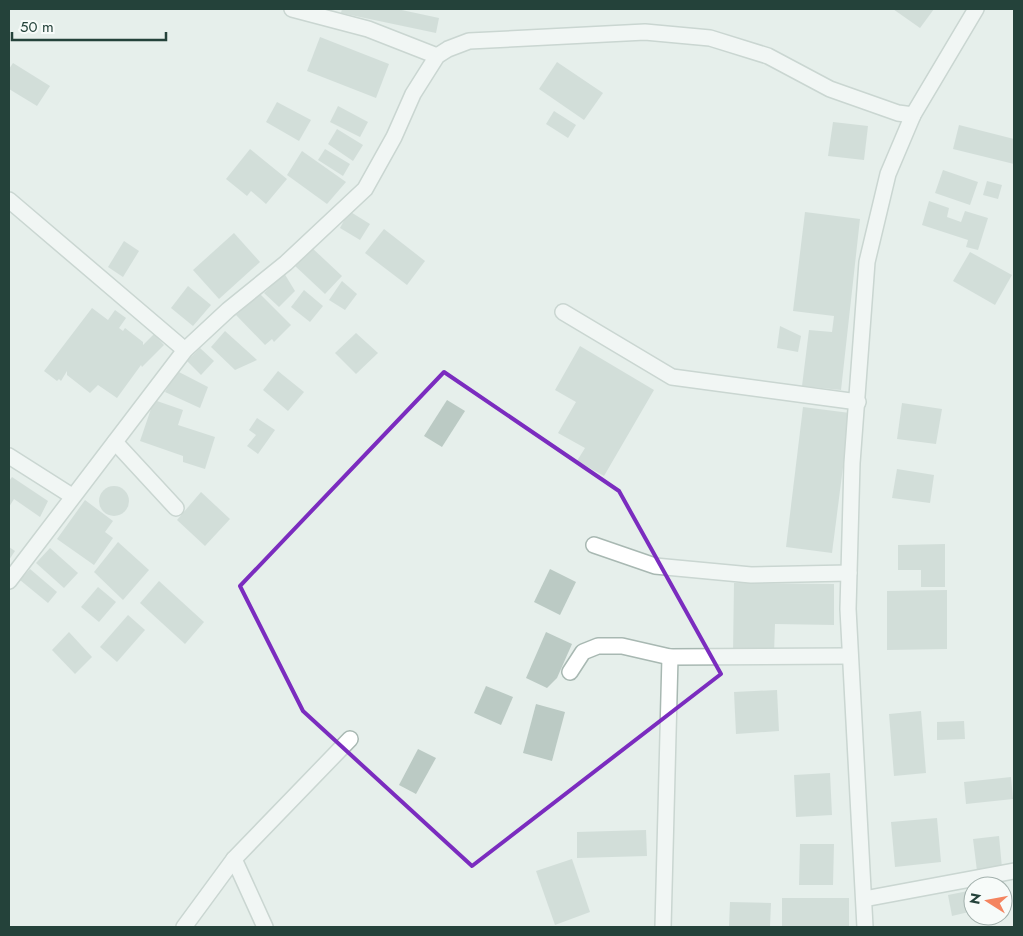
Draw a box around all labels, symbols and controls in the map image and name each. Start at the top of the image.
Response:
scale bar [12,10,166,42]
text: 50 m [20,16,54,38]
north arrow [963,876,1013,926]
text: N [964,891,986,906]

